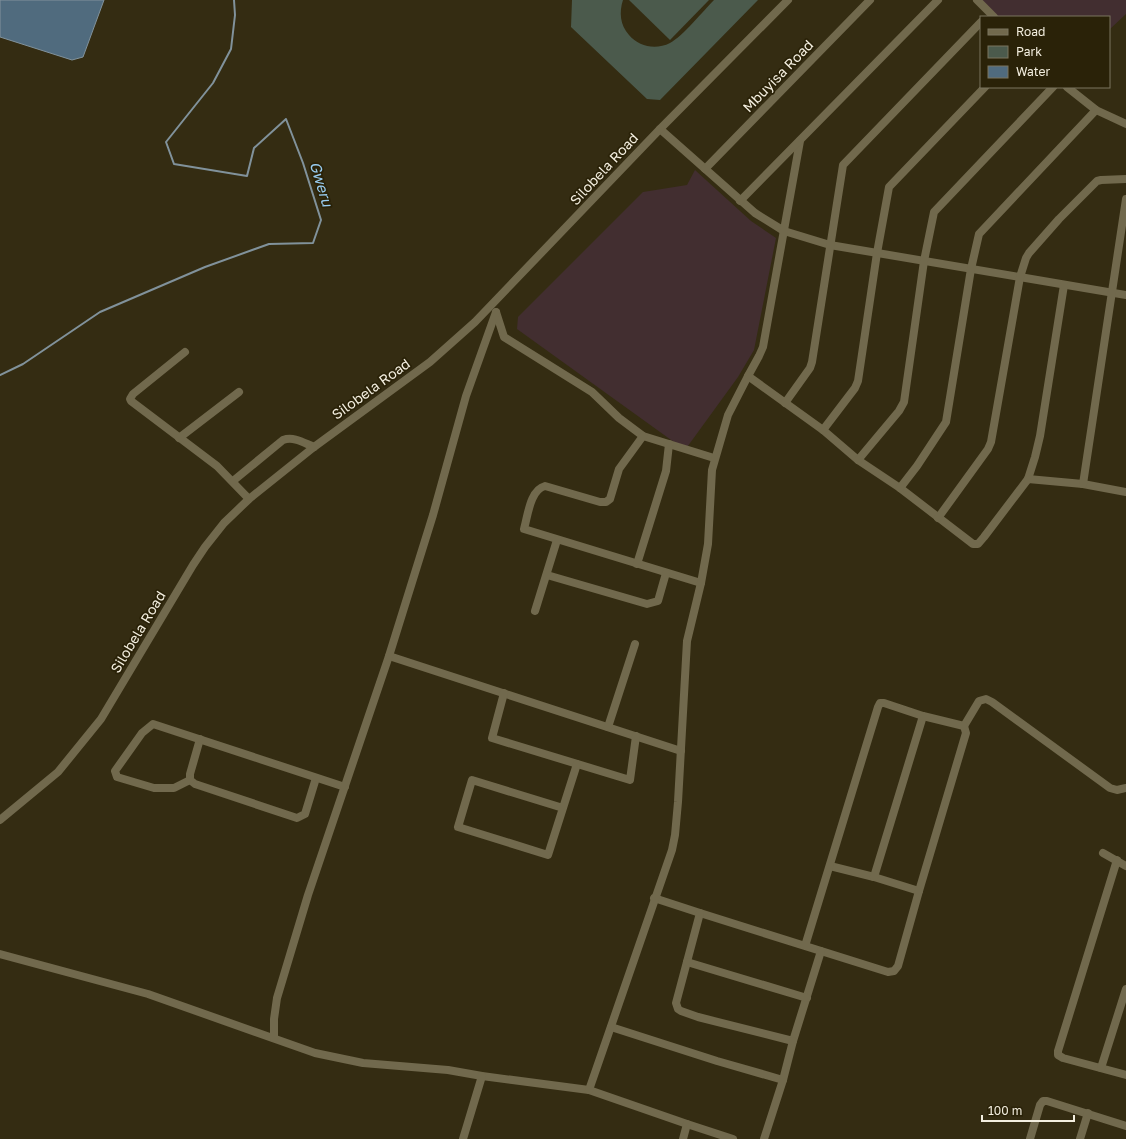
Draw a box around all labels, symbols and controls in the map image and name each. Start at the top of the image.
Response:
legend [980,16,1110,88]
text: Road [1016,24,1045,39]
street label: Mbuyisa Road [739,36,816,115]
text: Park [1016,44,1042,59]
text: Water [1016,64,1050,79]
street label: Silobela Road [566,129,641,208]
water label: Gweru [307,159,338,209]
street label: Silobela Road [328,355,413,423]
street label: Silobela Road [106,588,169,676]
scale bar [982,1097,1074,1123]
text: 100 m [988,1103,1022,1118]

